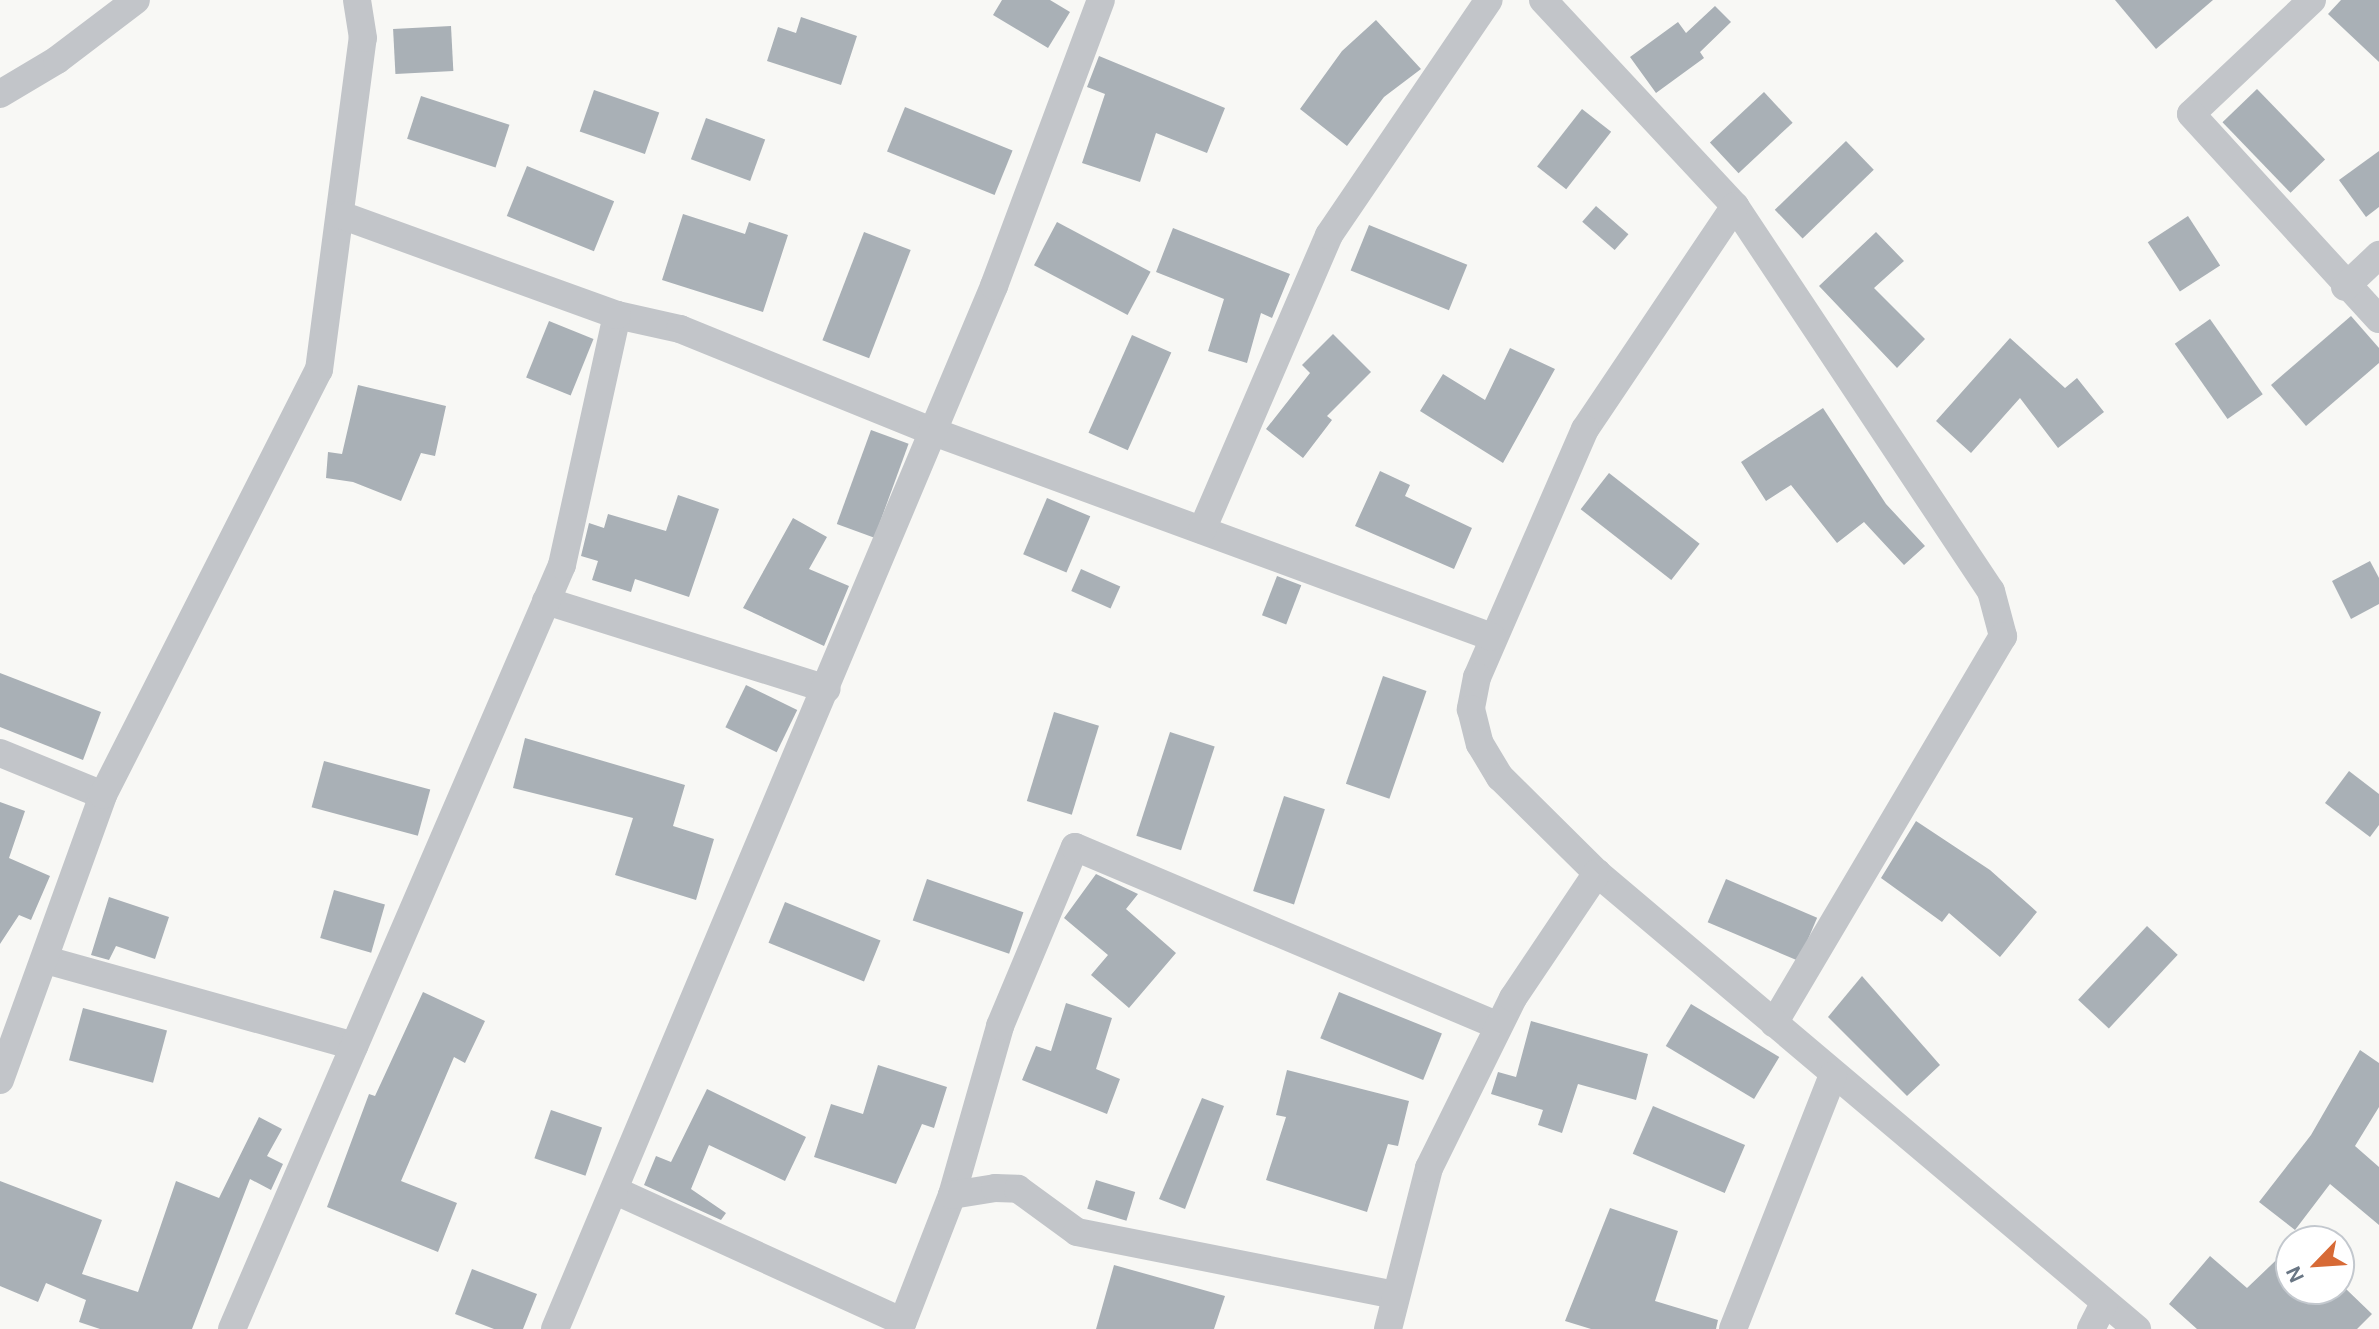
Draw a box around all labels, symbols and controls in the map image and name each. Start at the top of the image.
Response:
north arrow [2275,1225,2355,1305]
text: N [2280,1262,2310,1287]

